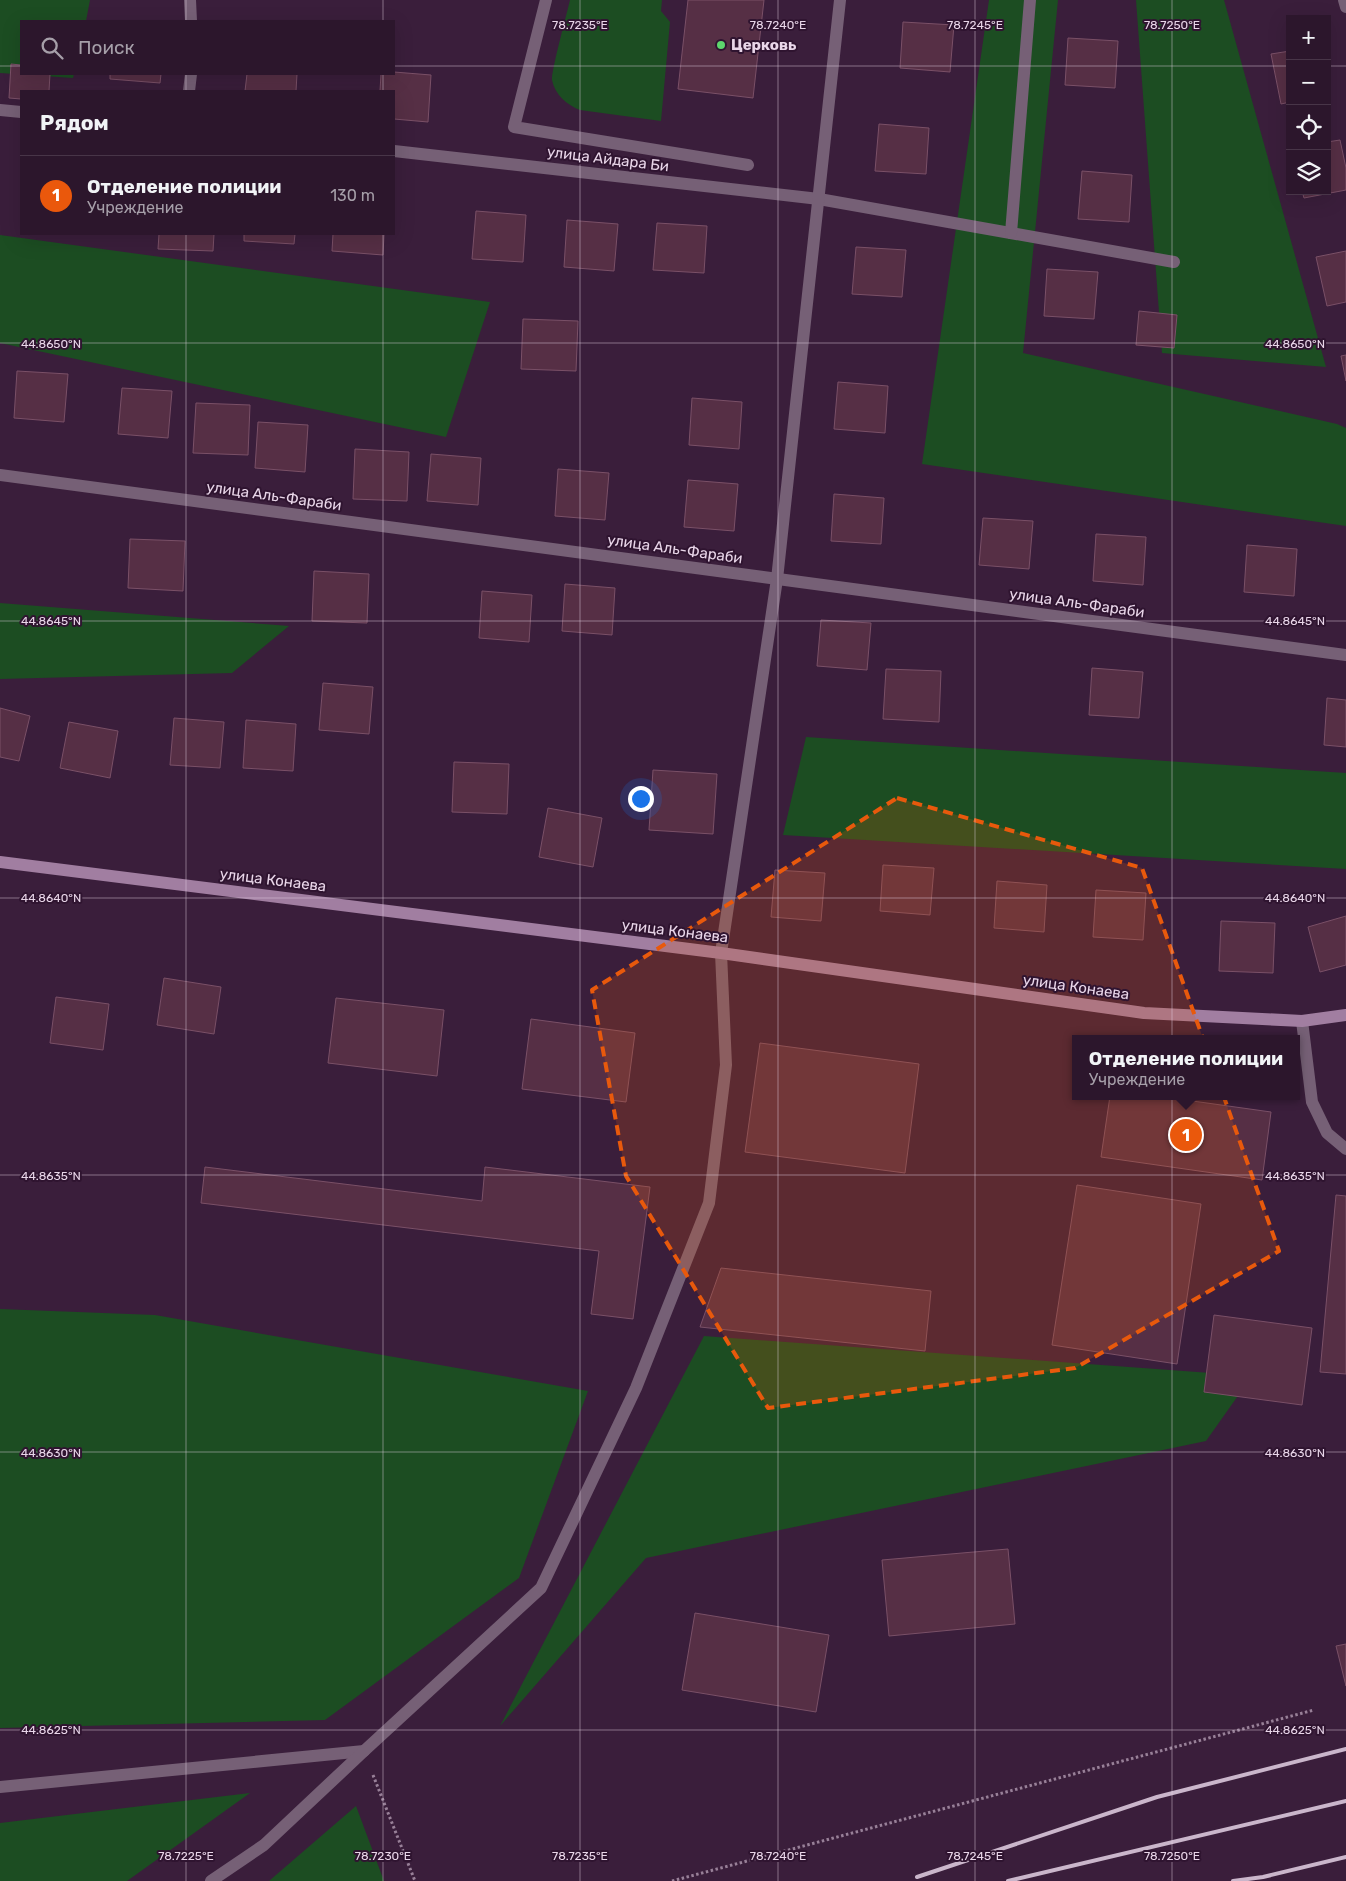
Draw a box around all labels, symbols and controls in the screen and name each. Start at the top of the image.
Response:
map controls [1286,15,1331,195]
button: + [1286,15,1331,60]
text: 78.7235°E [552,18,608,32]
text: 78.7240°E [750,18,806,32]
text: 78.7245°E [947,18,1003,32]
text: 78.7250°E [1144,18,1200,32]
search box [20,20,395,75]
icon: search [38,34,66,62]
text: Поиск [78,36,135,59]
place label: Церковь [731,36,797,54]
marker: Церковь [715,39,727,51]
button: − [1286,60,1331,105]
button: locate [1286,105,1331,150]
text: Рядом [40,110,109,135]
street label: улица Айдара Би [546,143,670,175]
button: layers [1286,150,1331,195]
text: Отделение полиции [87,175,281,198]
text: 1 [52,186,60,205]
text: 130 m [330,186,375,205]
text: Учреждение [87,198,184,217]
text: 44.8650°N [21,337,81,351]
text: 44.8650°N [1265,337,1325,351]
street label: улица Аль-Фараби [205,478,343,514]
street label: улица Аль-Фараби [606,531,744,567]
street label: улица Аль-Фараби [1008,585,1146,621]
text: 44.8645°N [21,614,81,628]
text: 44.8645°N [1265,614,1325,628]
your location [628,786,654,812]
street label: улица Конаева [219,865,327,895]
text: 44.8640°N [21,891,81,905]
text: 44.8640°N [1265,891,1325,905]
street label: улица Конаева [621,916,729,946]
street label: улица Конаева [1022,971,1130,1003]
popup [1072,1035,1300,1100]
text: Отделение полиции [1089,1047,1283,1070]
text: Учреждение [1089,1070,1185,1089]
pin: 1 [1170,1116,1202,1154]
text: 44.8635°N [21,1169,81,1183]
text: 44.8635°N [1265,1169,1325,1183]
text: 44.8630°N [21,1446,81,1460]
text: 44.8630°N [1265,1446,1325,1460]
text: 44.8625°N [21,1723,81,1737]
text: 44.8625°N [1265,1723,1325,1737]
text: 78.7225°E [158,1849,214,1863]
text: 78.7230°E [355,1849,411,1863]
text: 78.7235°E [552,1849,608,1863]
text: 78.7240°E [750,1849,806,1863]
text: 78.7245°E [947,1849,1003,1863]
text: 78.7250°E [1144,1849,1200,1863]

